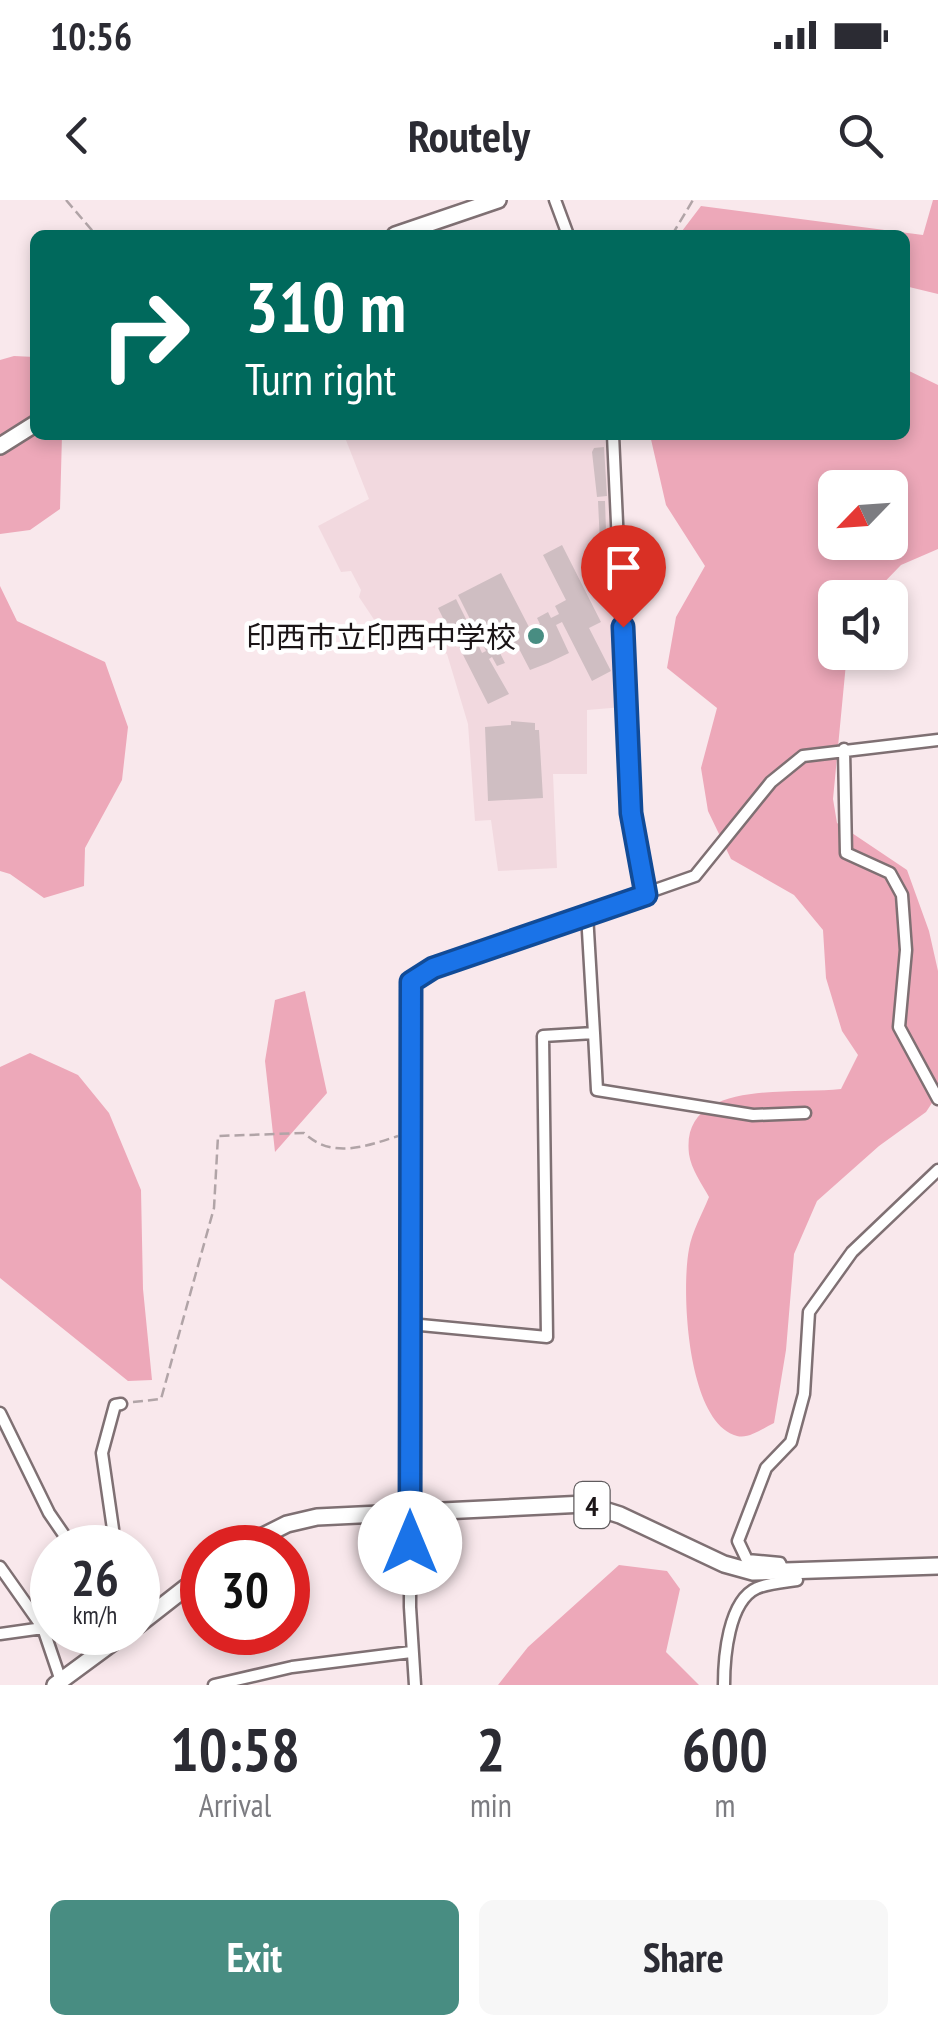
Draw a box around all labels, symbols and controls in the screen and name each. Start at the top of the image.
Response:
text: 10:56 [50,11,132,60]
text: Routely [408,106,530,164]
icon: back [50,108,105,163]
icon: search [833,108,888,163]
text: 310 m [245,261,406,351]
icon: right [80,270,210,400]
text: Turn right [245,349,396,407]
north arrow [818,470,908,560]
map controls [818,470,908,670]
pin [581,525,666,628]
icon: arrive [596,540,651,595]
button: sound [818,580,908,670]
place label: 印西市立印西中学校 [246,617,516,656]
marker: 印西市立印西中学校 [525,625,547,647]
road number: 4 [574,1482,610,1528]
position arrow [358,1491,462,1595]
speed limit sign: 30 [180,1525,310,1655]
text: 26 [71,1545,119,1610]
text: km/h [73,1599,117,1631]
text: 10:58 [170,1710,300,1788]
text: 2 [477,1710,505,1788]
text: 600 [682,1710,768,1788]
text: Arrival [199,1784,271,1826]
text: min [470,1784,512,1826]
text: m [714,1784,735,1826]
button: Exit [50,1900,459,2015]
button: Share [479,1900,888,2015]

